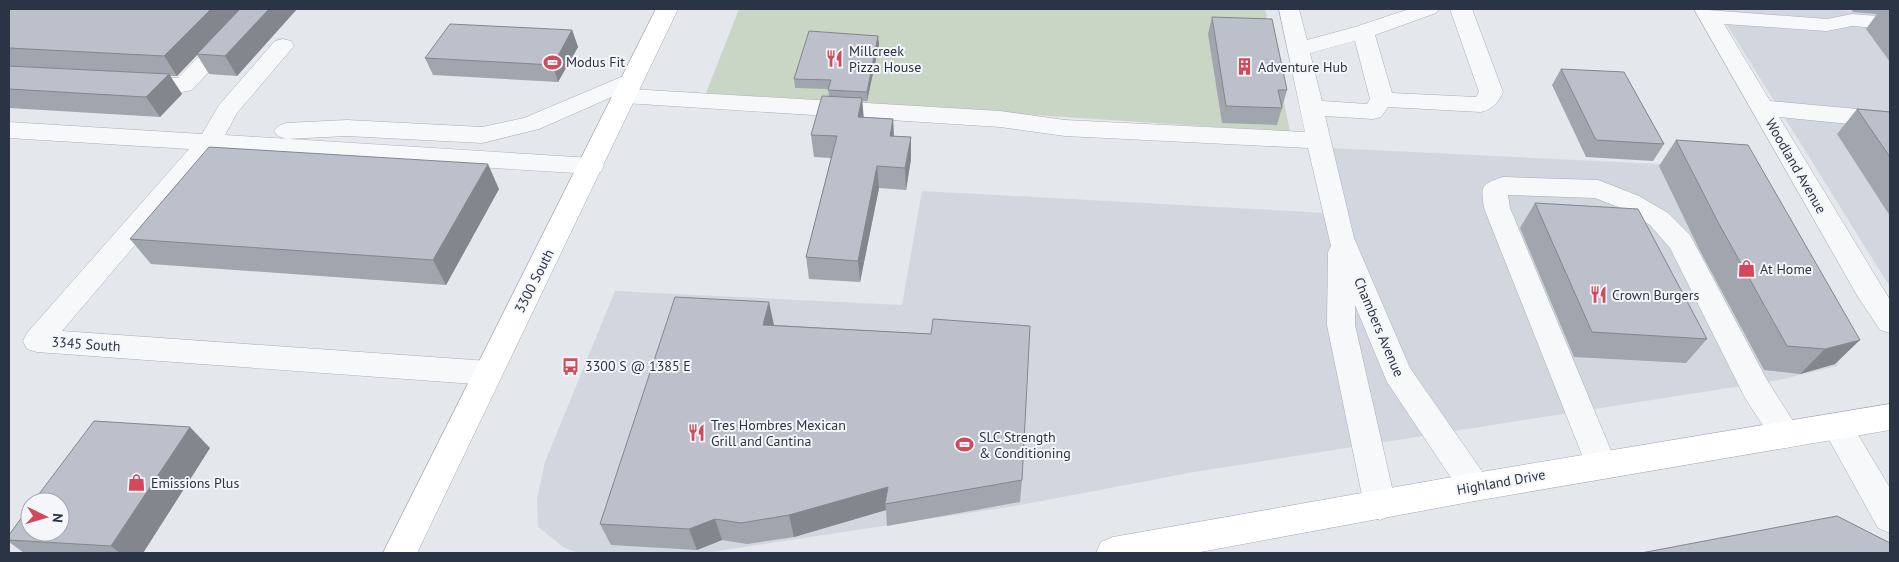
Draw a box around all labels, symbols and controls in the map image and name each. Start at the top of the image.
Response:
place label: Millcreek Pizza House [849,42,921,76]
restaurant icon: Millcreek Pizza House [825,49,845,69]
sports icon: Modus Fit [542,52,562,72]
place label: Modus Fit [566,53,625,71]
building icon: Adventure Hub [1234,57,1254,77]
place label: Adventure Hub [1258,58,1348,76]
street label: Woodland Avenue [1762,115,1830,217]
street label: 3300 South [510,246,558,316]
shop icon: At Home [1736,259,1756,279]
place label: At Home [1760,260,1812,278]
street label: Chambers Avenue [1350,275,1408,379]
restaurant icon: Crown Burgers [1588,285,1608,305]
place label: Crown Burgers [1612,286,1699,304]
street label: 3345 South [51,333,121,355]
bus stop icon: 3300 S @ 1385 E [561,356,581,376]
place label: 3300 S @ 1385 E [585,357,691,375]
place label: Tres Hombres Mexican Grill and Cantina [711,416,846,450]
restaurant icon: Tres Hombres Mexican Grill and Cantina [687,423,707,443]
place label: SLC Strength & Conditioning [979,428,1071,462]
sports icon: SLC Strength & Conditioning [955,435,975,455]
street label: Highland Drive [1455,465,1547,499]
shop icon: Emissions Plus [127,473,147,493]
place label: Emissions Plus [151,474,239,492]
north arrow [20,492,70,542]
text: N [49,513,67,524]

